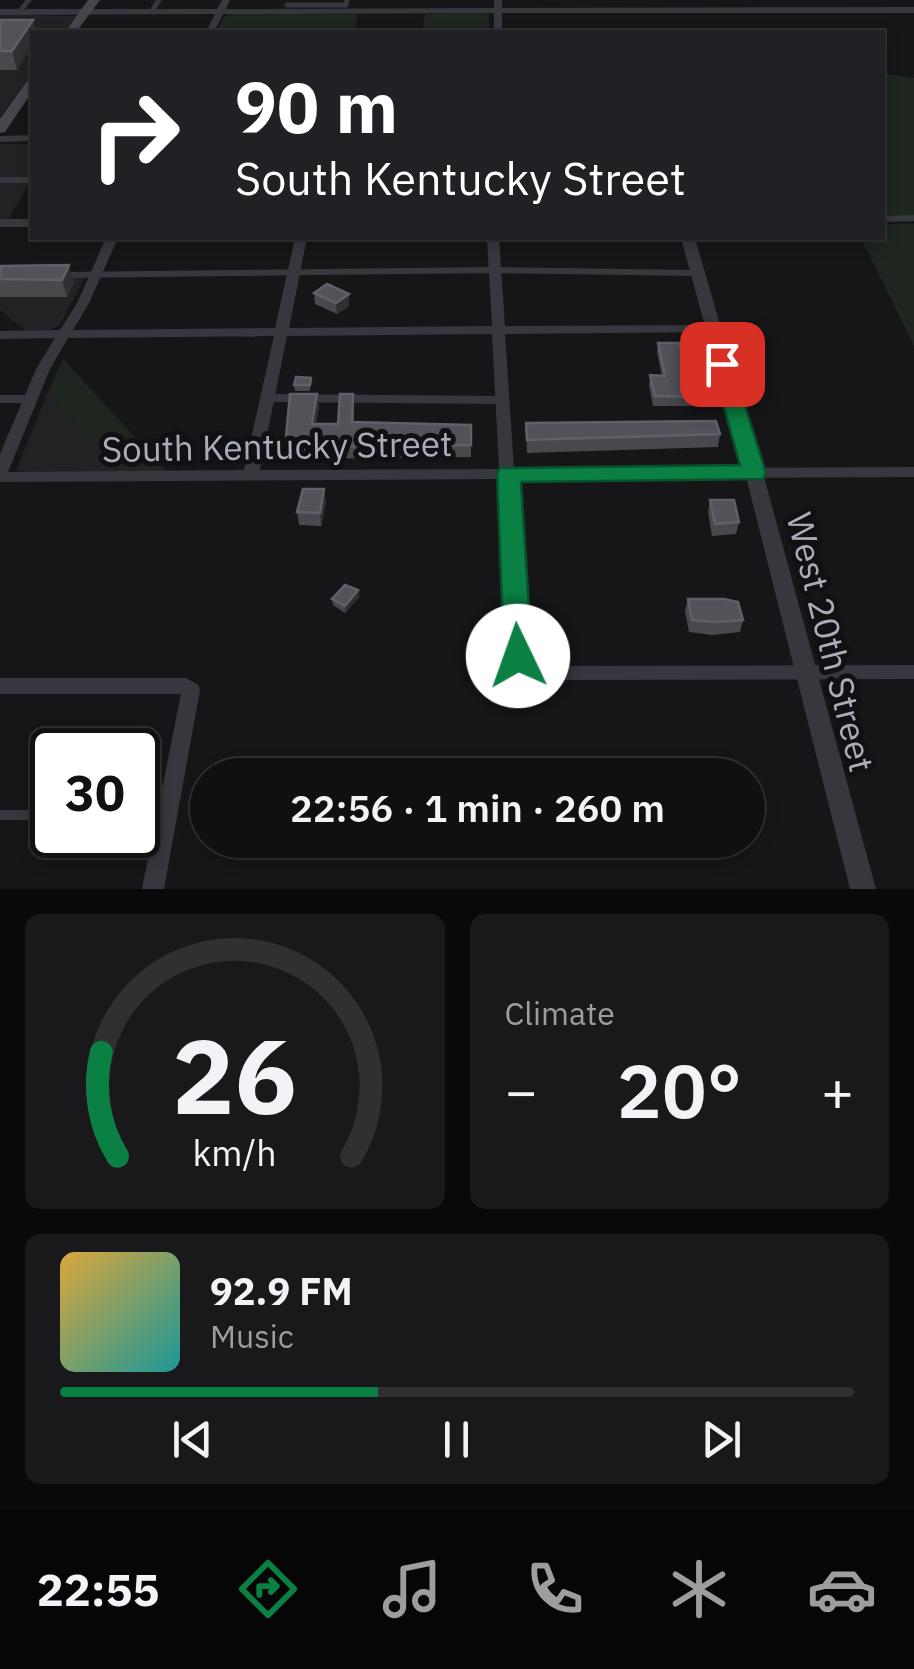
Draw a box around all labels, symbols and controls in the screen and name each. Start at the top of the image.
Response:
text: 90 m [235,61,398,152]
icon: right [70,70,200,200]
text: South Kentucky Street [235,149,686,207]
pin [680,322,765,407]
icon: arrive [695,337,750,392]
street label: South Kentucky Street [101,420,453,472]
street label: West 20th Street [777,508,885,776]
position arrow [466,604,570,708]
speed limit sign: 30 [30,728,160,858]
text: 22:56 · 1 min · 260 m [290,783,665,832]
text: Climate [505,992,615,1034]
text: 26 [172,1007,297,1143]
text: 20° [617,1041,742,1139]
text: − [505,1055,538,1126]
text: + [821,1055,854,1126]
text: km/h [193,1129,277,1176]
text: 92.9 FM [210,1266,353,1315]
text: Music [210,1315,294,1357]
icon: previous [165,1412,220,1467]
icon: pause [429,1412,484,1467]
icon: next [694,1412,749,1467]
icon: directions [233,1554,303,1624]
icon: music [377,1554,447,1624]
icon: phone [520,1554,590,1624]
icon: climate [664,1554,734,1624]
icon: car [807,1554,877,1624]
text: 22:55 [37,1560,160,1618]

